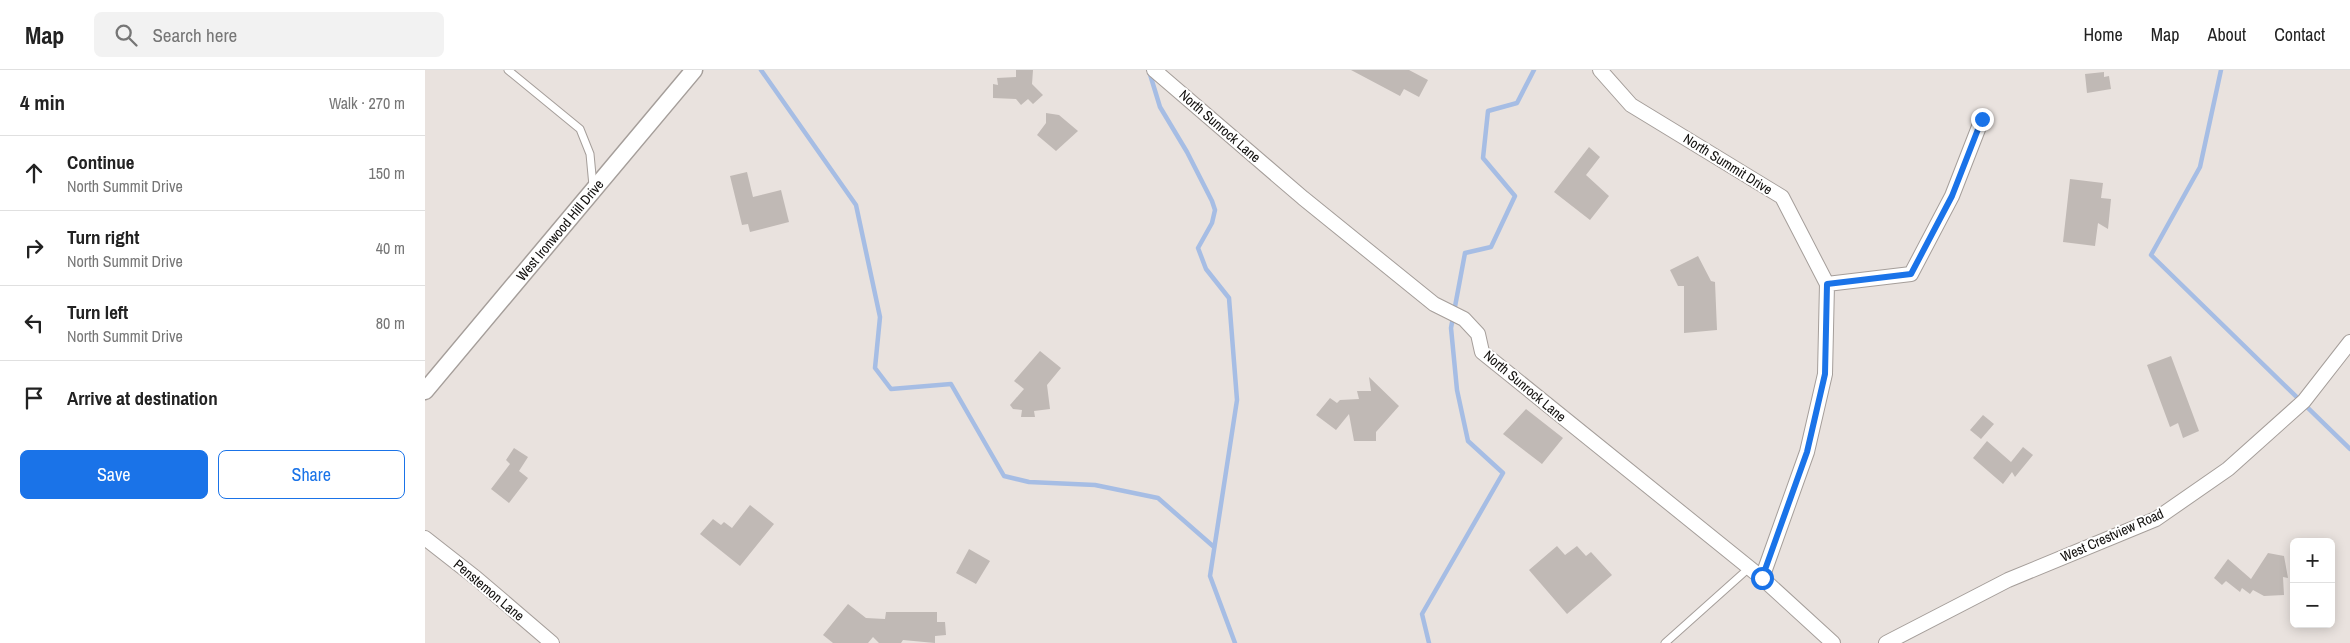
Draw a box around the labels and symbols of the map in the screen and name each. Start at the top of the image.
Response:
street label: North Sunrock Lane [1176,86,1264,166]
route end [1971,108,1994,131]
street label: North Summit Drive [1680,129,1776,199]
street label: West Ironwood Hill Drive [512,176,608,284]
street label: North Sunrock Lane [1480,346,1570,426]
street label: West Crestview Road [2058,504,2166,566]
street label: Penstemon Lane [450,555,528,625]
route start [1751,567,1774,590]

